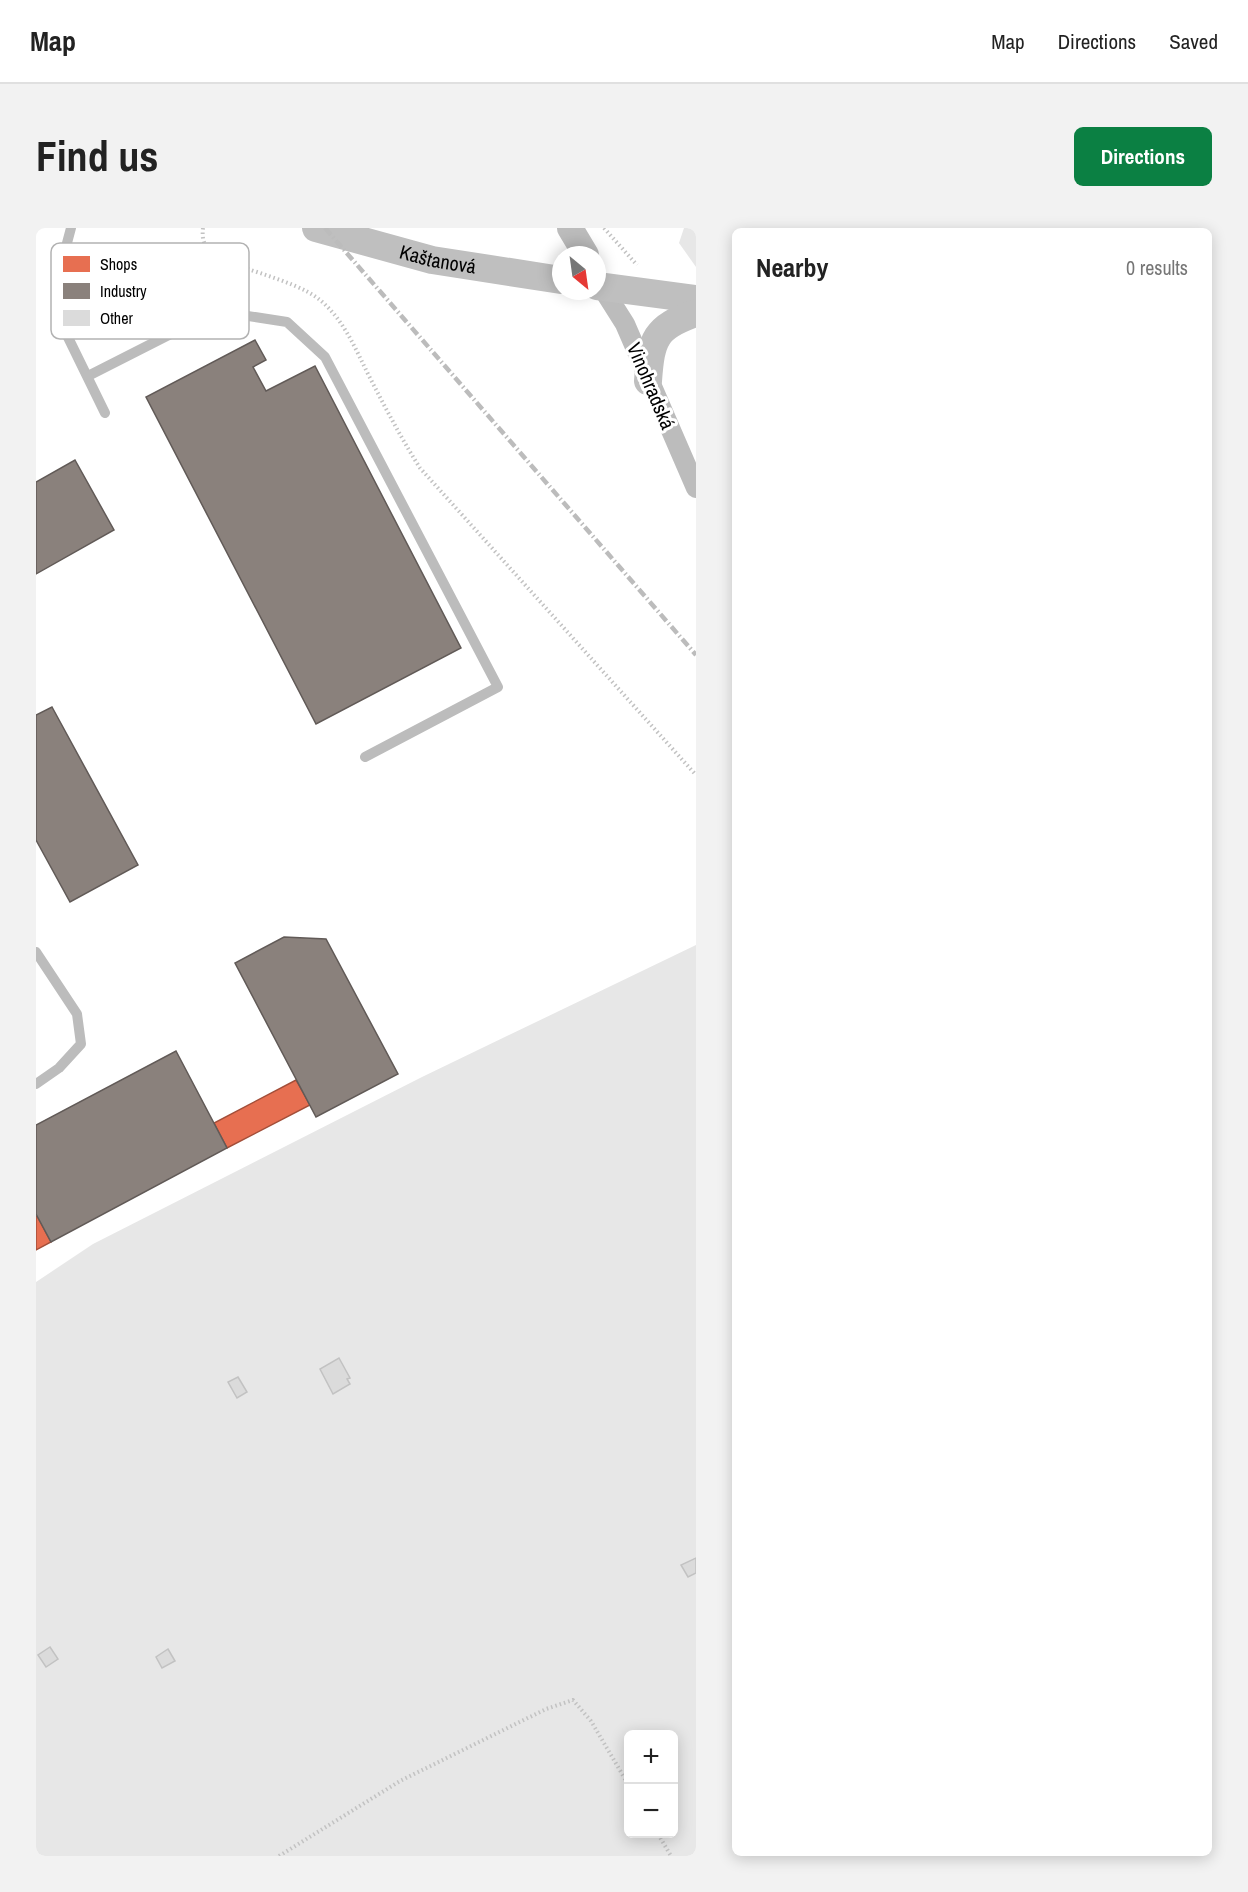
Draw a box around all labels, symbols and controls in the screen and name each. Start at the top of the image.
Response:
text: Map [30,22,76,60]
text: Map [991,27,1025,56]
text: Directions [1058,27,1136,56]
text: Saved [1169,27,1218,56]
button: Directions [1074,127,1212,186]
text: Find us [36,128,158,184]
street label: Kaštanová [397,238,478,280]
legend [51,243,249,339]
north arrow [552,246,606,300]
text: Nearby [756,250,828,285]
text: Shops [100,253,137,275]
text: 0 results [1126,254,1188,281]
text: Industry [100,280,147,302]
text: Other [100,307,133,329]
street label: Vinohradská [621,338,682,433]
map controls [624,1730,678,1838]
button: + [624,1730,678,1784]
button: − [624,1784,678,1838]

